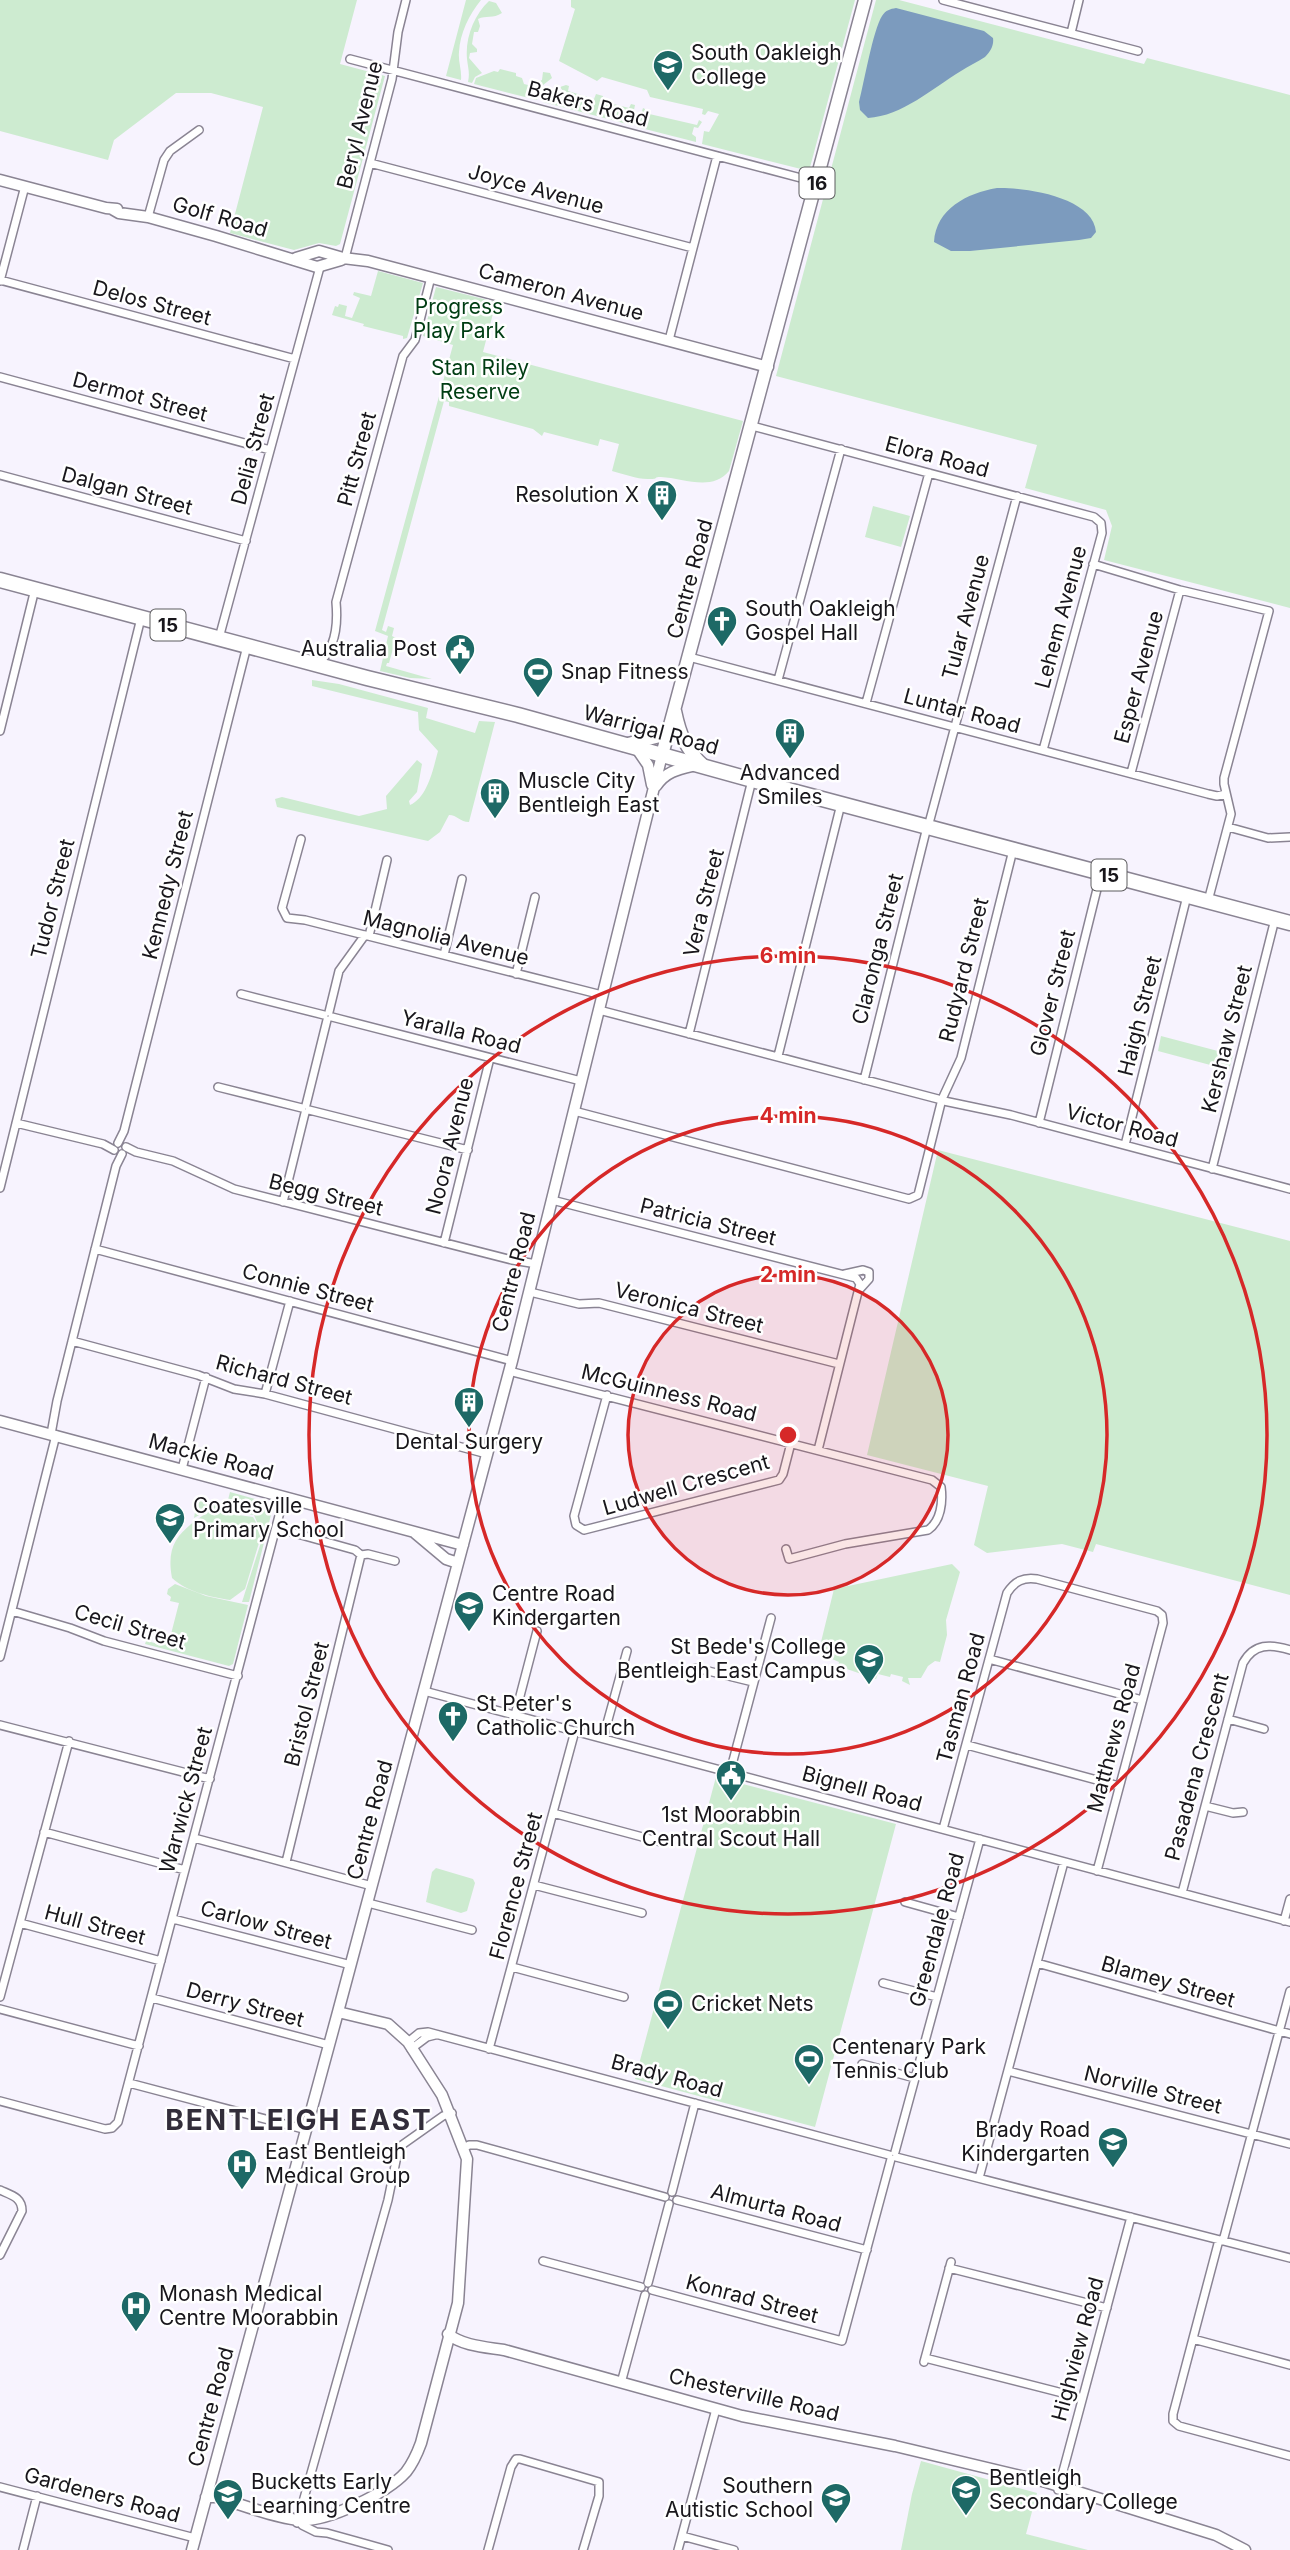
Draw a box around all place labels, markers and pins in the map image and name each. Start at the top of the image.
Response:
place label: South Oakleigh College [691,40,842,89]
school or university icon: South Oakleigh College [651,48,685,92]
building icon: Resolution X [645,478,679,522]
place label: Resolution X [515,482,639,507]
place label: South Oakleigh Gospel Hall [745,596,896,645]
church icon: South Oakleigh Gospel Hall [705,604,739,648]
public building icon: Australia Post [443,632,477,676]
place label: Australia Post [301,636,437,661]
sports icon: Snap Fitness [521,655,555,699]
place label: Snap Fitness [561,659,689,684]
building icon: Advanced Smiles [773,716,807,760]
place label: Advanced Smiles [740,760,840,809]
place label: Muscle City Bentleigh East [518,768,659,817]
building icon: Muscle City Bentleigh East [478,776,512,820]
building icon: Dental Surgery [452,1385,486,1429]
centre of rings [776,1423,800,1447]
place label: Dental Surgery [395,1429,543,1454]
place label: Coatesville Primary School [193,1493,344,1542]
school or university icon: Coatesville Primary School [153,1501,187,1545]
place label: Centre Road Kindergarten [492,1581,621,1630]
school or university icon: Centre Road Kindergarten [452,1589,486,1633]
place label: St Bede's College Bentleigh East Campus [617,1634,846,1683]
school or university icon: St Bede's College Bentleigh East Campus [852,1642,886,1686]
place label: St Peter's Catholic Church [476,1691,635,1740]
church icon: St Peter's Catholic Church [436,1699,470,1743]
public building icon: 1st Moorabbin Central Scout Hall [714,1758,748,1802]
place label: 1st Moorabbin Central Scout Hall [642,1802,820,1851]
sports icon: Cricket Nets [651,1987,685,2031]
place label: Cricket Nets [691,1991,814,2016]
place label: Centenary Park Tennis Club [832,2034,986,2083]
sports icon: Centenary Park Tennis Club [792,2042,826,2086]
place label: Brady Road Kindergarten [961,2117,1090,2166]
school or university icon: Brady Road Kindergarten [1096,2125,1130,2169]
place label: East Bentleigh Medical Group [265,2139,410,2188]
hospital icon: East Bentleigh Medical Group [225,2147,259,2191]
place label: Monash Medical Centre Moorabbin [159,2281,339,2330]
hospital icon: Monash Medical Centre Moorabbin [119,2289,153,2333]
place label: Bentleigh Secondary College [989,2465,1178,2514]
place label: Bucketts Early Learning Centre [251,2469,411,2518]
place label: Southern Autistic School [665,2473,813,2522]
school or university icon: Bentleigh Secondary College [949,2473,983,2517]
school or university icon: Bucketts Early Learning Centre [211,2477,245,2521]
school or university icon: Southern Autistic School [819,2481,853,2525]

